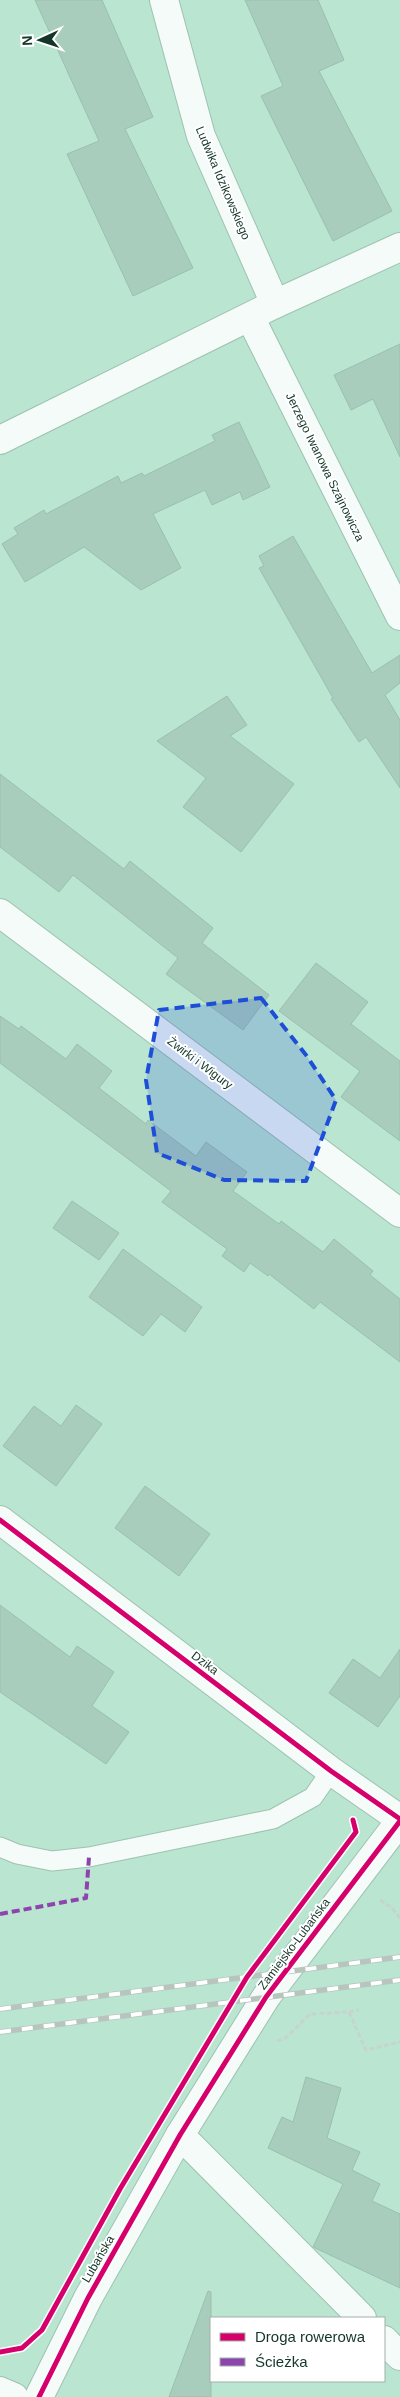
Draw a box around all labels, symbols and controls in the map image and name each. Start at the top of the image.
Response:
north arrow [15,15,65,65]
text: N [19,35,35,46]
street label: Ludwika Idzikowskiego [193,124,253,242]
street label: Jerzego Iwanowa Szajnowicza [283,390,367,544]
street label: Żwirki i Wigury [165,1034,235,1092]
street label: Dzika [189,1648,221,1678]
street label: Zamiejsko-Lubańska [255,1895,333,1992]
street label: Lubańska [79,2233,117,2285]
legend [210,2317,385,2382]
text: Droga rowerowa [255,2328,366,2345]
text: Ścieżka [255,2353,308,2370]

